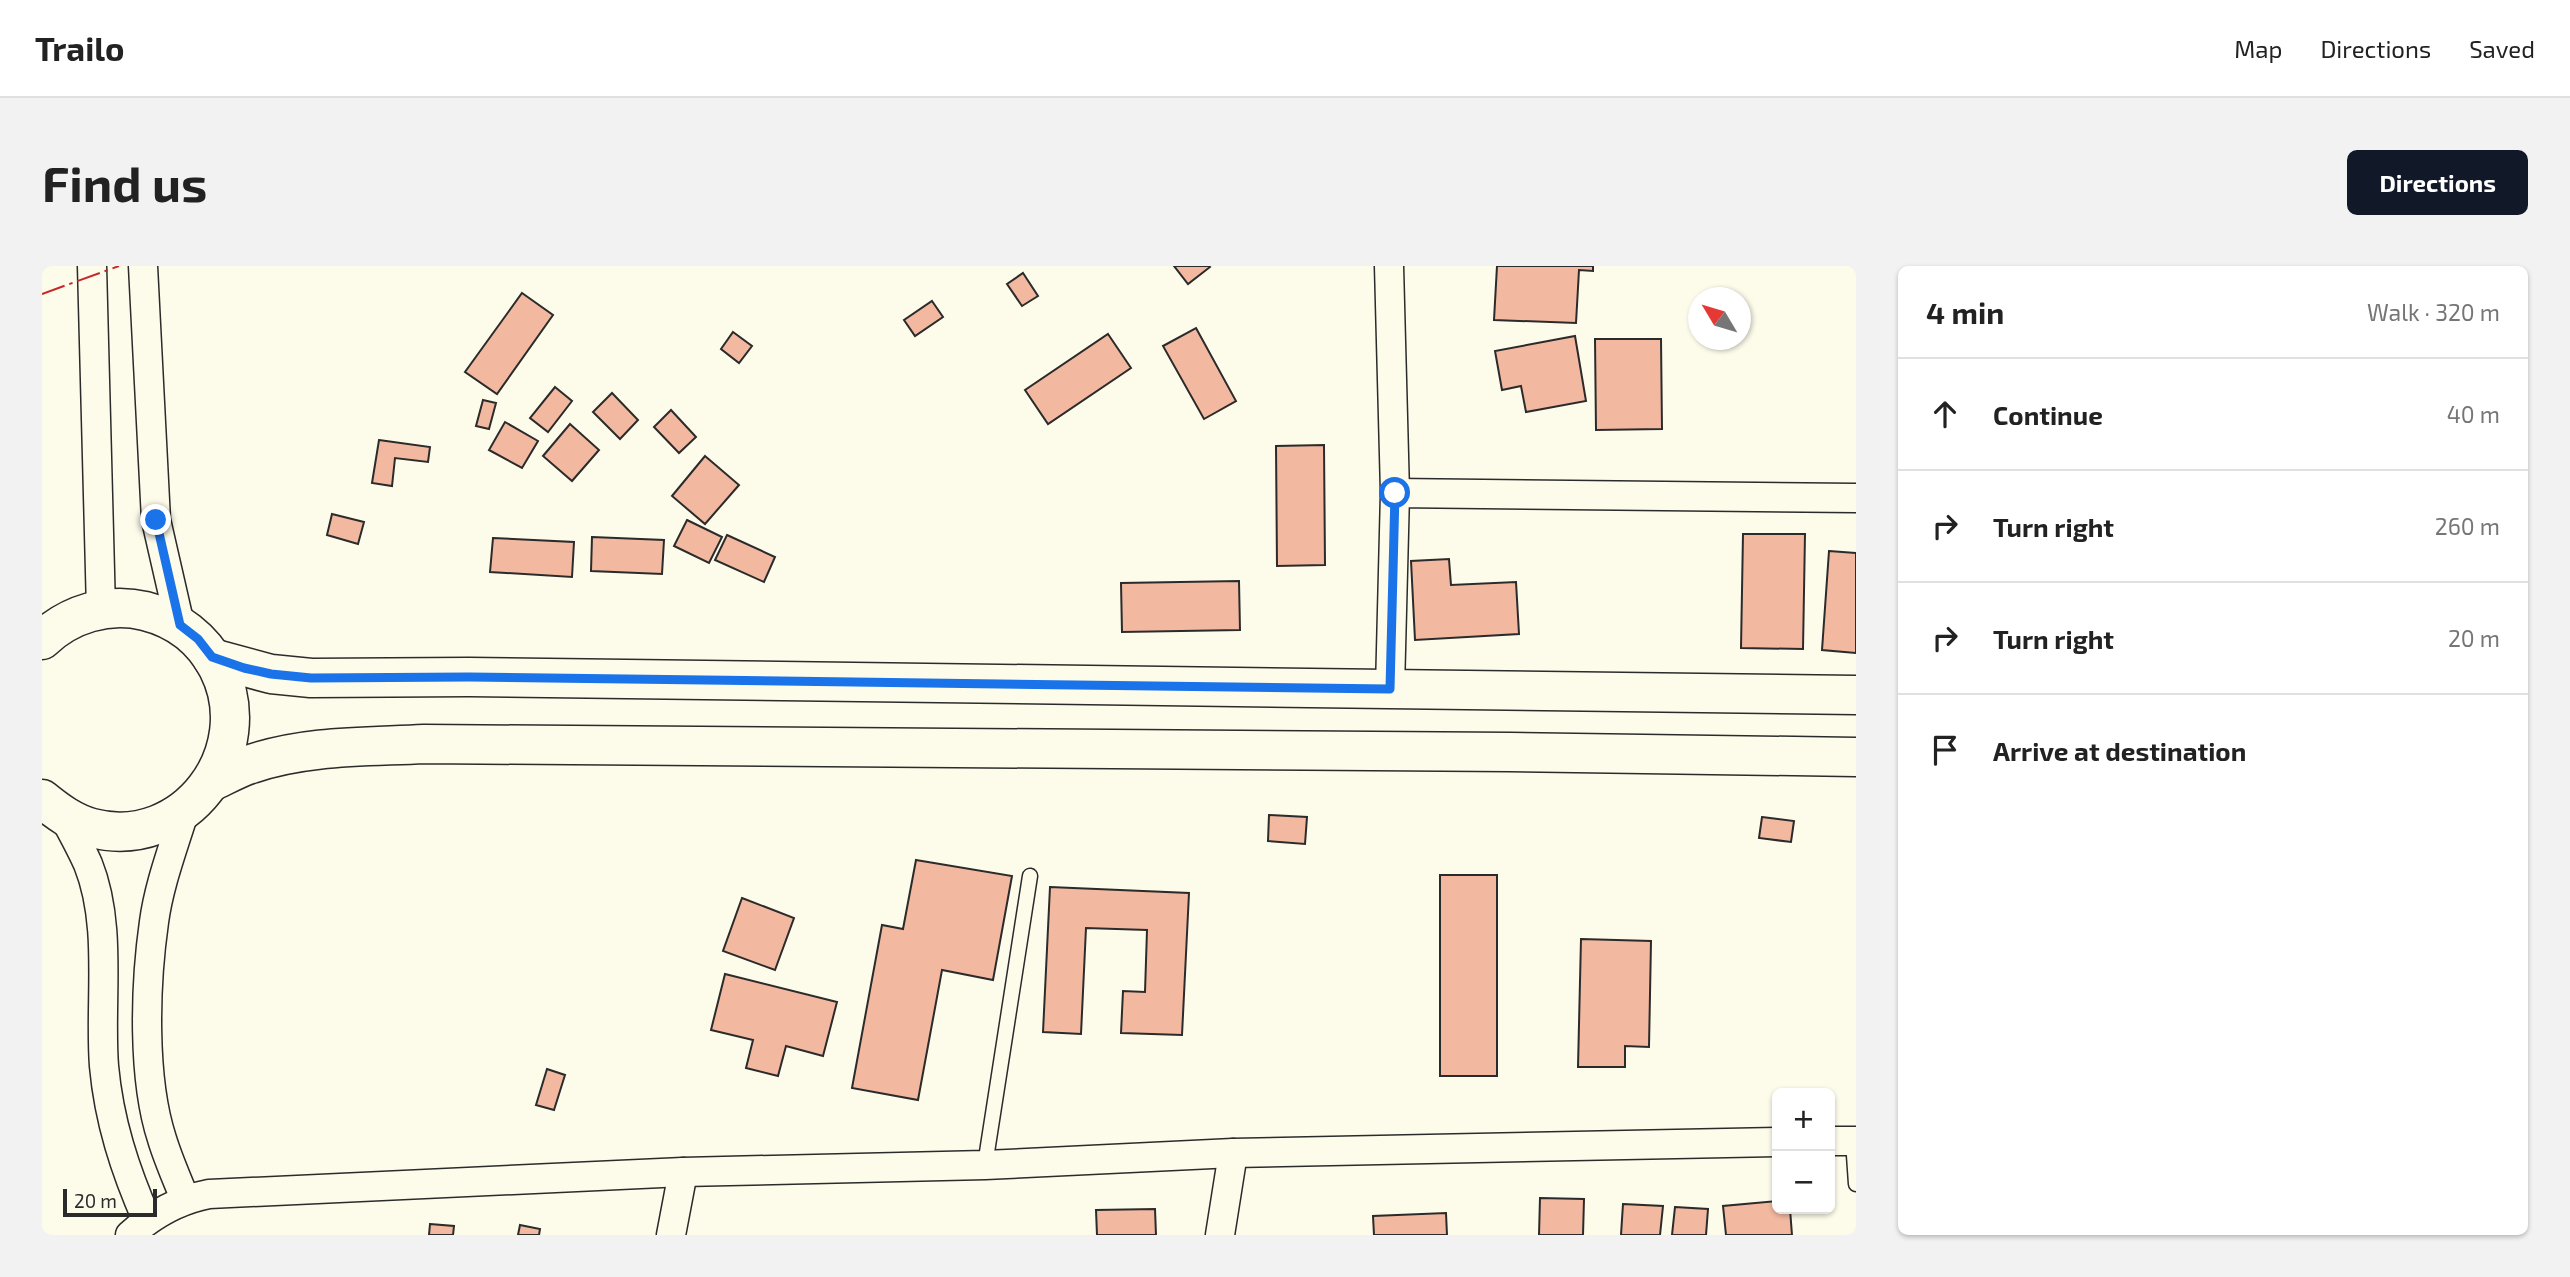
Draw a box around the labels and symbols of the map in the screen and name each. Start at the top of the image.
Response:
north arrow [1688,287,1751,350]
route start [1379,477,1410,508]
route end [140,504,171,535]
scale bar [63,1186,158,1218]

